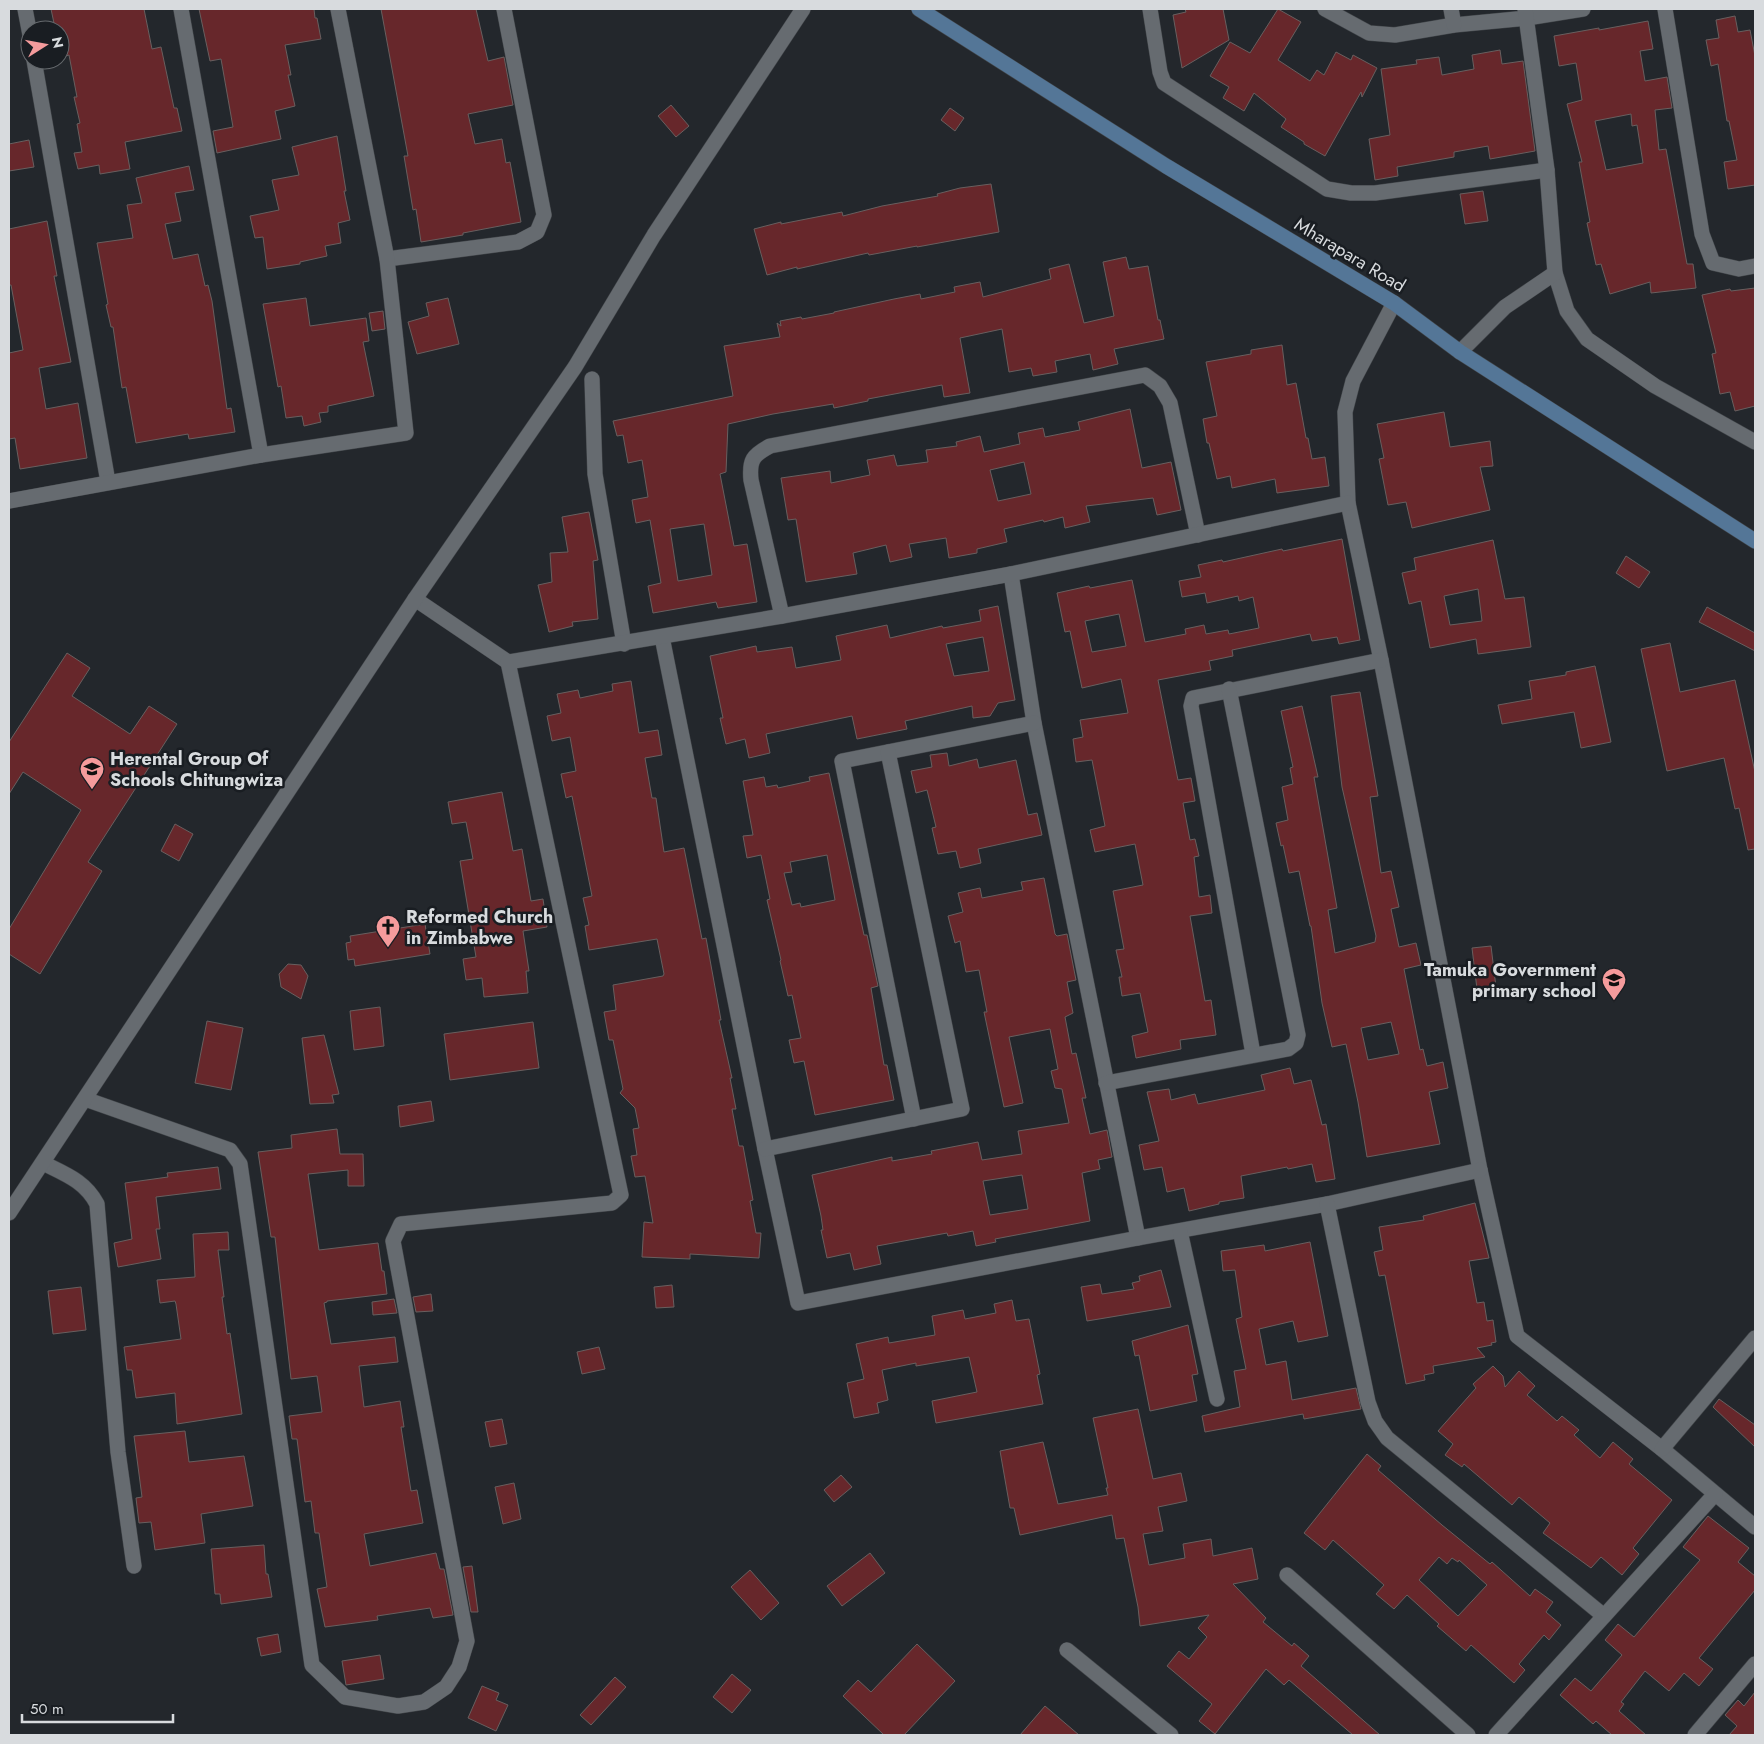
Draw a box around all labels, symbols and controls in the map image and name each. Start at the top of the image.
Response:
north arrow [20,20,70,70]
text: N [47,35,69,50]
street label: Mharapara Road [1290,212,1410,298]
place label: Herental Group Of Schools Chitungwiza [110,746,283,793]
school or university icon: Herental Group Of Schools Chitungwiza [79,756,105,790]
place label: Reformed Church in Zimbabwe [406,904,553,951]
church icon: Reformed Church in Zimbabwe [375,914,401,948]
place label: Tamuka Government primary school [1424,957,1596,1004]
school or university icon: Tamuka Government primary school [1601,967,1627,1001]
scale bar [22,1692,174,1724]
text: 50 m [30,1698,64,1720]

